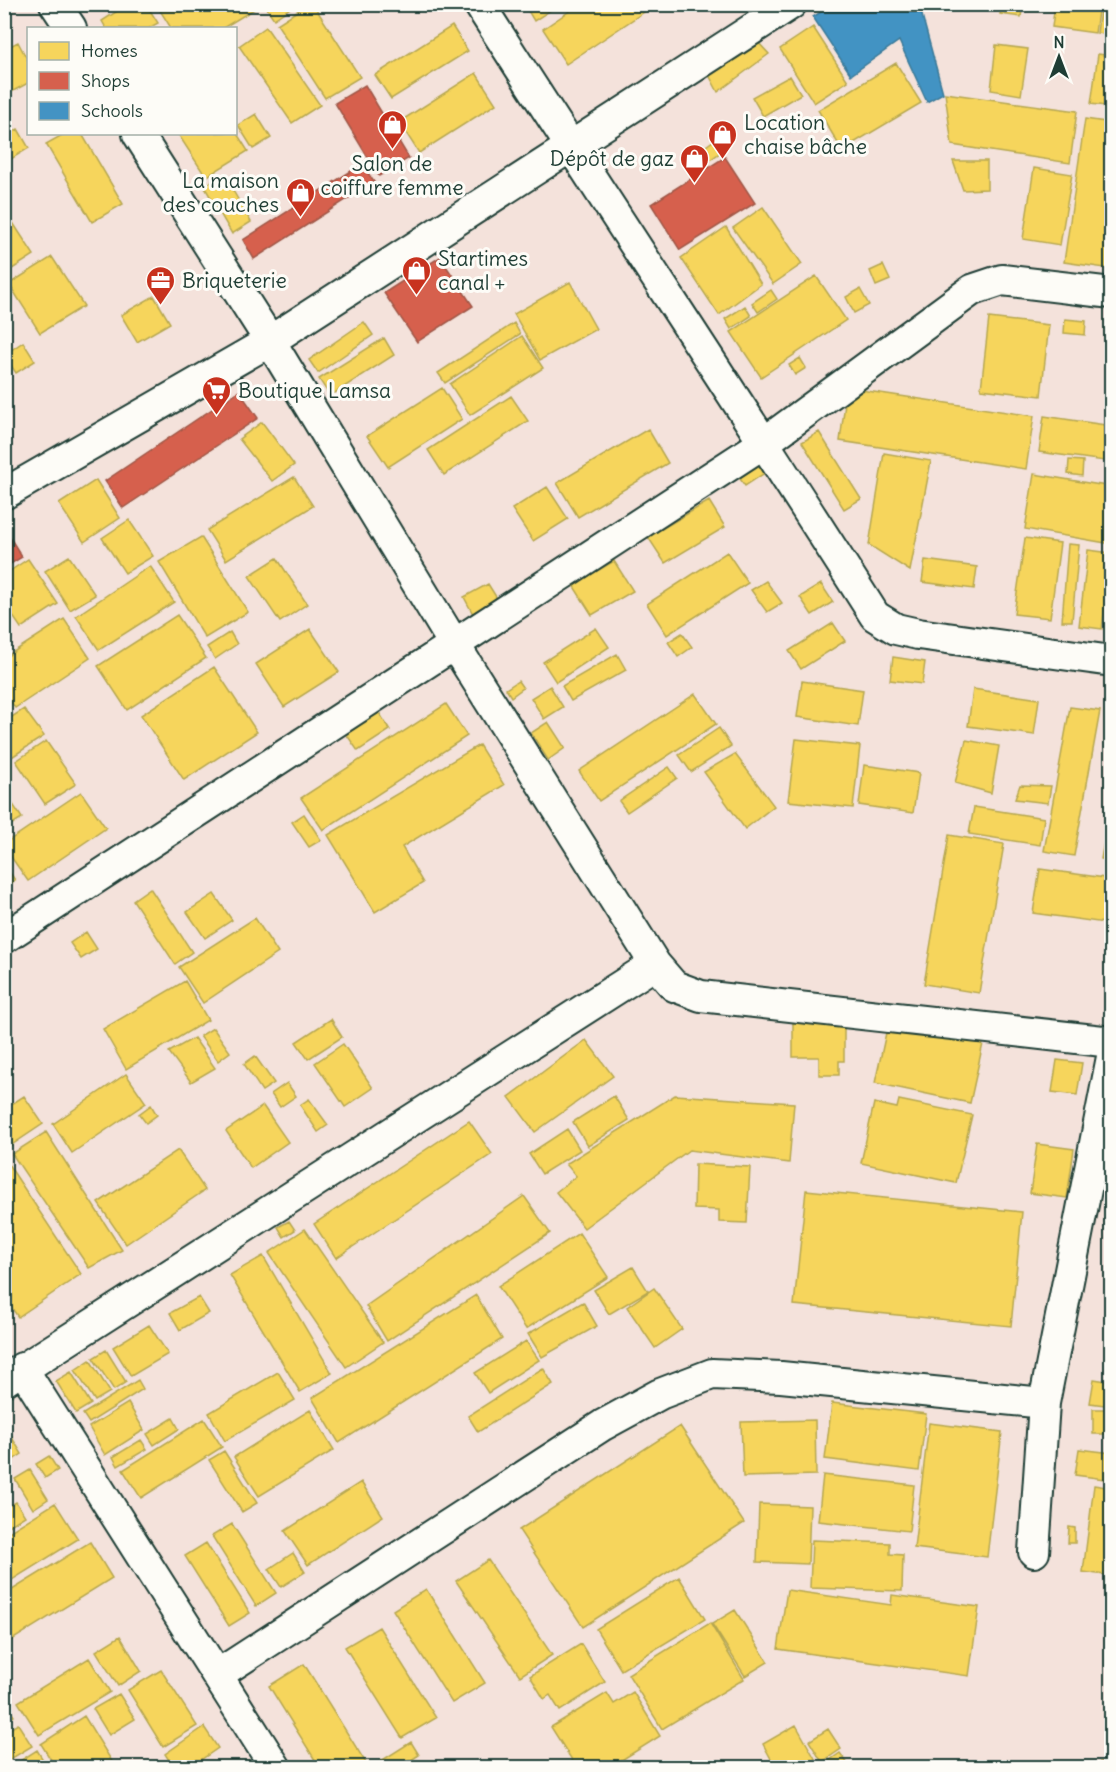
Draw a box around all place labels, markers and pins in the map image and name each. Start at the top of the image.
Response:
shop icon: Salon de coiffure femme [376,108,408,150]
place label: Location chaise bâche [744,109,867,160]
shop icon: Location chaise bâche [707,118,739,160]
shop icon: Dépôt de gaz [679,142,711,184]
place label: Dépôt de gaz [550,145,674,172]
place label: Salon de coiffure femme [320,150,464,201]
place label: La maison des couches [163,167,279,218]
shop icon: La maison des couches [284,176,316,218]
place label: Startimes canal + [438,245,528,296]
shop icon: Startimes canal + [401,254,433,296]
office icon: Briqueterie [145,264,177,306]
place label: Briqueterie [182,267,287,294]
supermarket icon: Boutique Lamsa [201,374,233,416]
place label: Boutique Lamsa [238,377,391,404]

